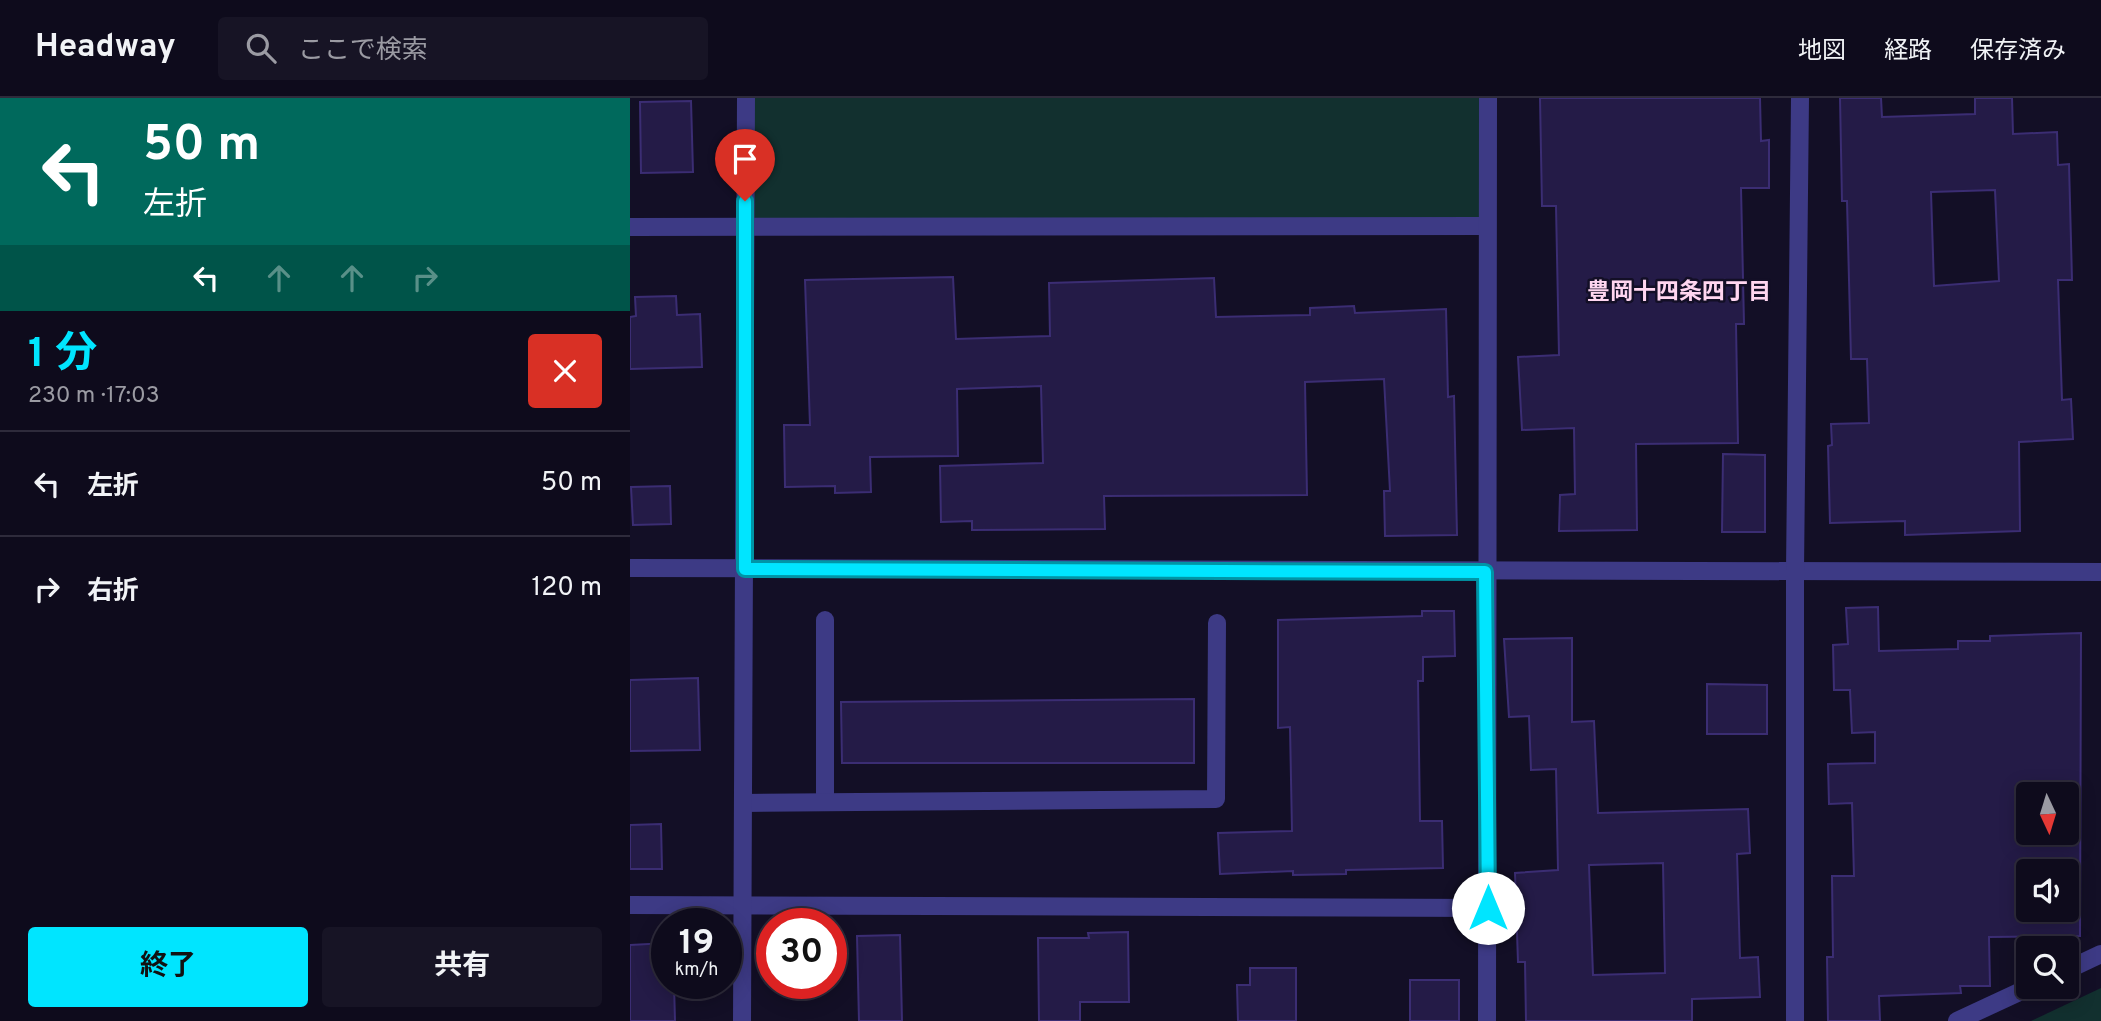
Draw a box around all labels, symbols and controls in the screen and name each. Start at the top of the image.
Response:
search box [218,17,708,80]
text: Headway [35,27,176,69]
icon: search [242,29,280,67]
text: ここで検索 [298,35,428,68]
text: 地図 [1798,37,1846,67]
text: 経路 [1884,37,1932,67]
text: 保存済み [1970,37,2066,67]
text: 50 m [143,116,260,178]
icon: left [28,126,119,217]
pin [715,129,775,201]
icon: arrive [726,140,764,178]
text: 左折 [143,186,207,226]
icon: left [187,259,225,297]
icon: ahead [260,259,298,297]
icon: ahead [333,259,371,297]
icon: right [406,259,444,297]
district label: 豊岡十四条四丁目 [1587,279,1771,308]
text: 1 分 [28,329,97,382]
button: close [528,334,602,408]
text: 230 m · 17:03 [28,382,160,411]
icon: left [28,465,66,503]
text: 50 m [541,467,602,500]
text: 左折 [87,471,139,504]
icon: right [28,570,66,608]
text: 120 m [532,572,602,605]
text: 右折 [87,576,139,609]
north arrow [2016,782,2079,845]
map controls [2016,782,2079,999]
button: sound [2016,859,2079,922]
position arrow [1451,871,1525,945]
speed limit sign: 30 [756,908,847,999]
text: 19 [679,922,714,966]
button: 終了 [28,927,308,1007]
button: 共有 [322,927,602,1007]
button: search [2016,936,2079,999]
text: km/h [675,959,718,982]

